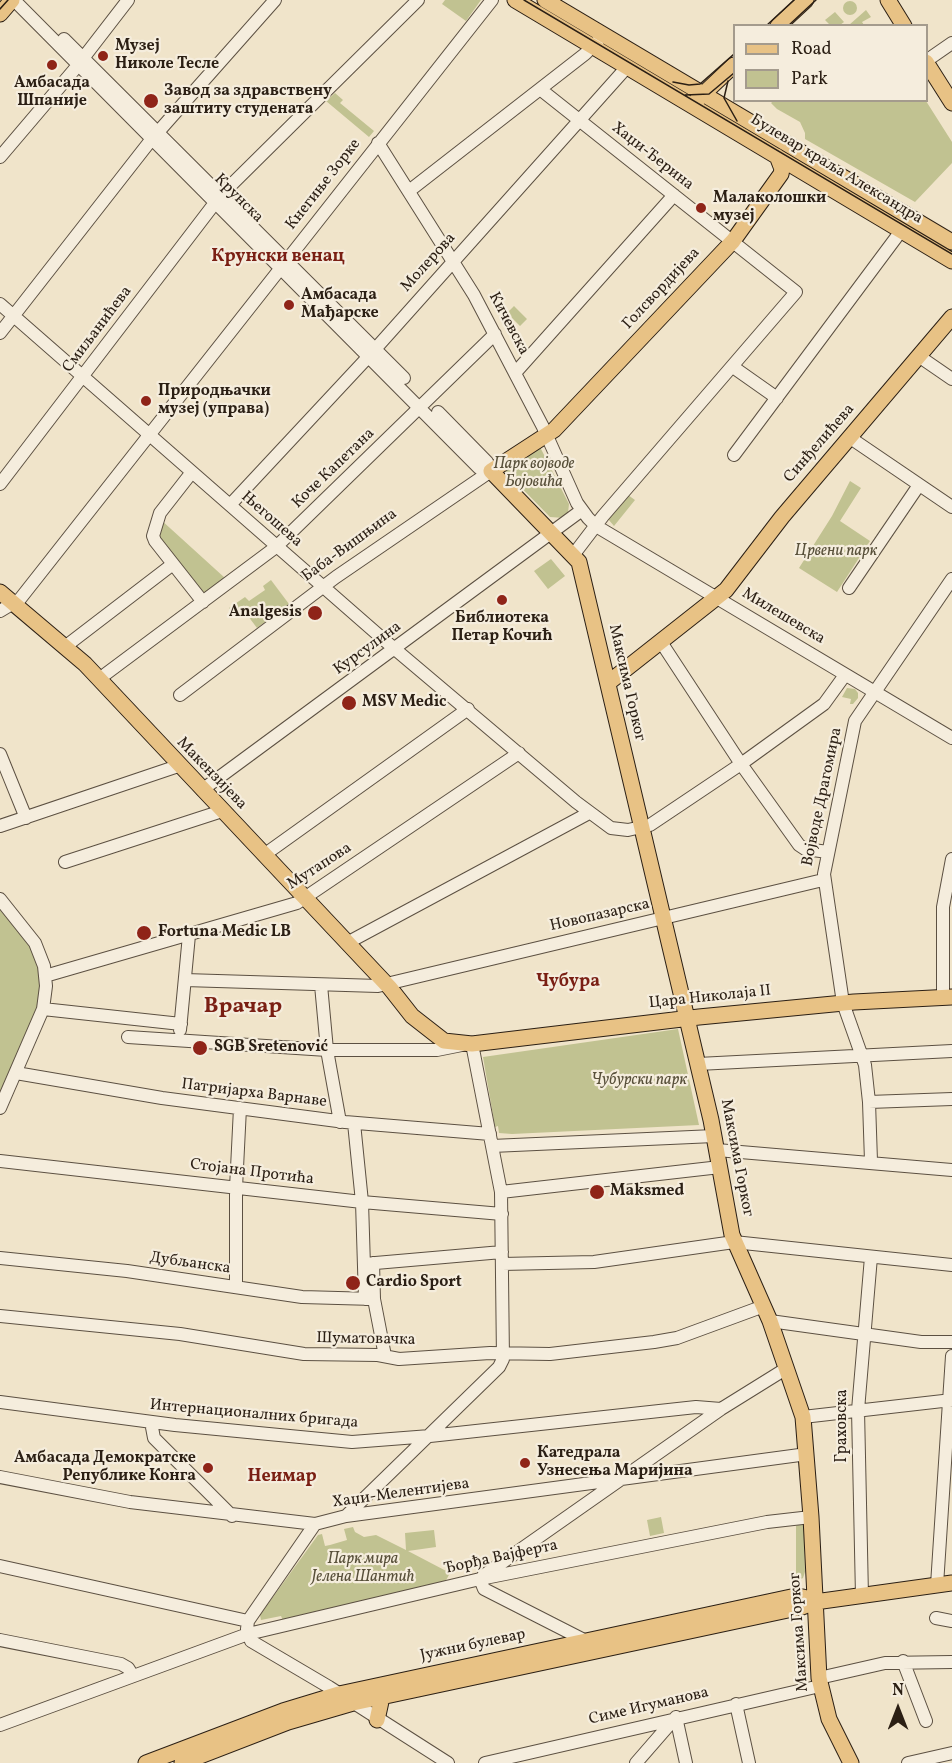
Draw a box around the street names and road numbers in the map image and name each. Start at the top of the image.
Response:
street label: Булевар краља Александра [746,111,926,229]
street label: Хаџи-Ђерина [607,119,697,195]
street label: Кнегиње Зорке [282,136,366,234]
street label: Крунска [209,170,267,228]
street label: Молерова [397,229,461,297]
street label: Голсвордијева [619,244,705,334]
street label: Смиљанићева [59,283,137,377]
street label: Кичевска [483,289,533,359]
street label: Синђелићева [780,401,860,487]
street label: Коче Капетана [289,425,379,513]
street label: Његошева [236,488,306,552]
street label: Баба-Вишњина [299,505,401,587]
street label: Милешевска [738,585,828,649]
street label: Курсулина [330,618,406,680]
street label: Максима Горког [603,623,649,743]
street label: Војводе Драгомира [799,726,847,868]
street label: Макензијева [172,734,250,814]
street label: Мутапова [284,839,356,895]
street label: Новопазарска [548,895,652,937]
street label: Цара Николаја II [648,982,772,1014]
street label: Патријарха Варнаве [180,1076,328,1112]
street label: Максима Горког [715,1098,757,1218]
street label: Стојана Протића [189,1156,315,1190]
street label: Дубљанска [148,1249,232,1279]
street label: Шуматовачка [316,1330,416,1350]
street label: Граховска [833,1389,853,1463]
street label: Интернационалних бригада [149,1396,359,1434]
street label: Хаџи-Мелентијева [331,1475,471,1513]
street label: Ђорђа Вајферта [442,1537,560,1579]
street label: Максима Горког [786,1572,814,1692]
street label: Јужни булевар [419,1625,527,1667]
street label: Симе Игуманова [587,1684,711,1730]

